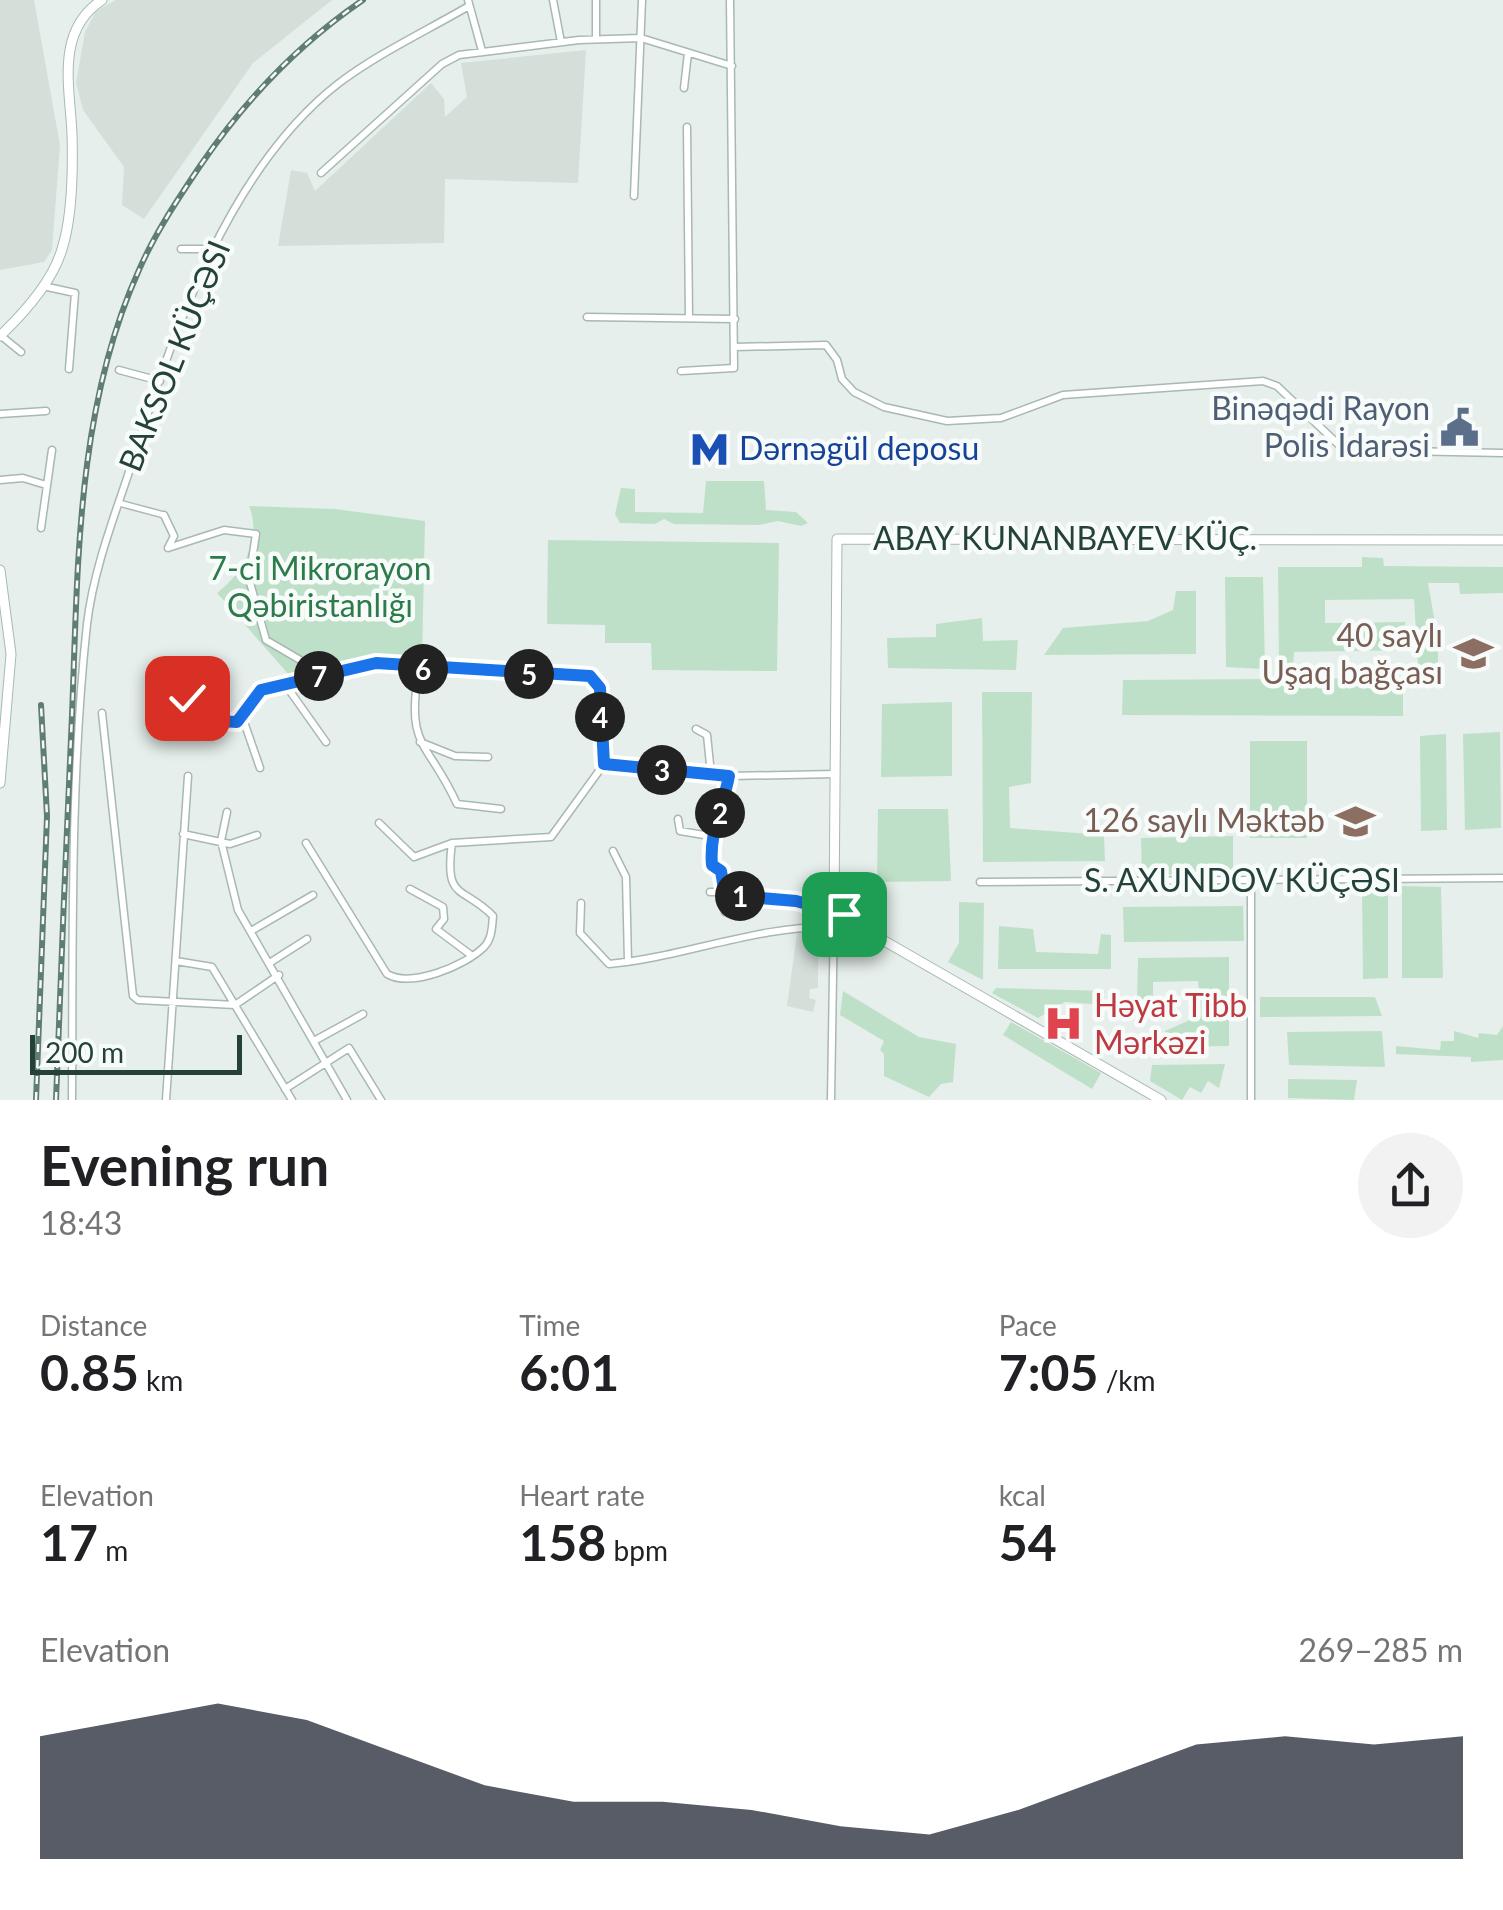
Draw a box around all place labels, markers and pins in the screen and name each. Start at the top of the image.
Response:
place label: Binəqədi Rayon Polis İdarəsi [1211,388,1430,464]
public building icon: Binəqədi Rayon Polis İdarəsi [1439,406,1481,448]
metro station icon: Dərnəgül deposu [688,428,730,470]
place label: Dərnəgül deposu [739,428,979,467]
place label: 40 saylı Uşaq bağçası [1261,615,1443,691]
school or university icon: 40 saylı Uşaq bağçası [1452,633,1494,675]
pin: 6 [398,644,448,694]
pin: 5 [504,649,554,699]
pin: 7 [294,651,344,701]
pin [145,656,230,741]
pin: 4 [575,692,625,742]
pin: 3 [637,745,687,795]
pin: 2 [695,788,745,838]
place label: 126 saylı Məktəb [1083,800,1325,839]
school or university icon: 126 saylı Məktəb [1334,800,1376,842]
pin: 1 [715,871,765,921]
pin [802,872,887,957]
place label: Həyat Tibb Mərkəzi [1094,985,1247,1061]
hospital icon: Həyat Tibb Mərkəzi [1043,1003,1085,1045]

